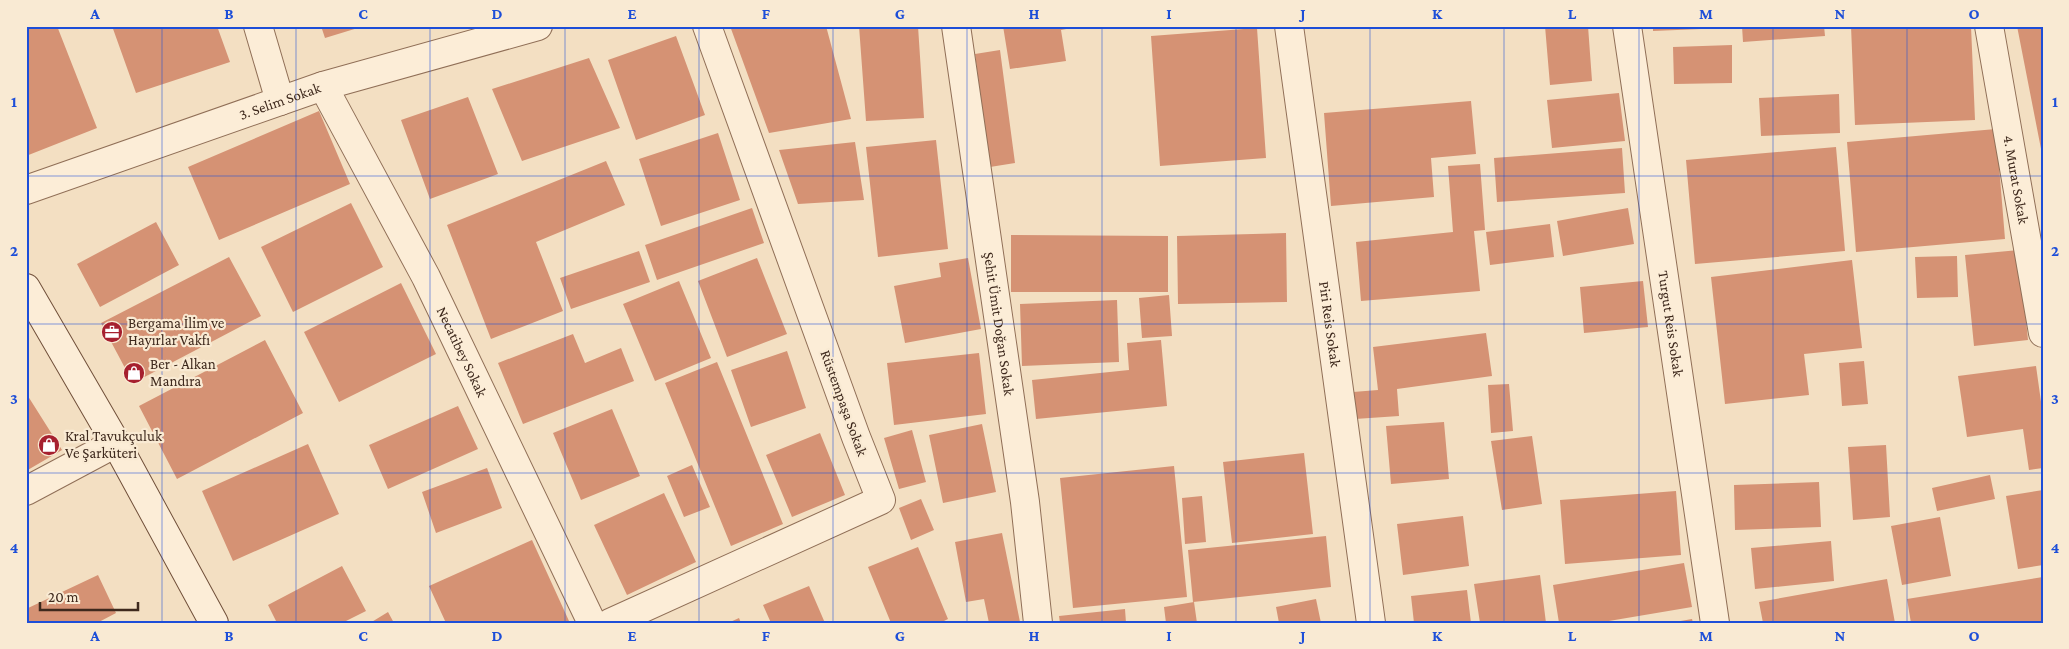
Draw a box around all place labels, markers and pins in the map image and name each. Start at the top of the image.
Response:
place label: Bergama İlim ve Hayırlar Vakfı [128,315,225,349]
office icon: Bergama İlim ve Hayırlar Vakfı [100,320,124,344]
place label: Ber - Alkan Mandıra [150,356,216,389]
shop icon: Ber - Alkan Mandıra [122,361,146,385]
place label: Kral Tavukçuluk Ve Şarküteri [65,428,163,462]
shop icon: Kral Tavukçuluk Ve Şarküteri [37,433,61,457]

